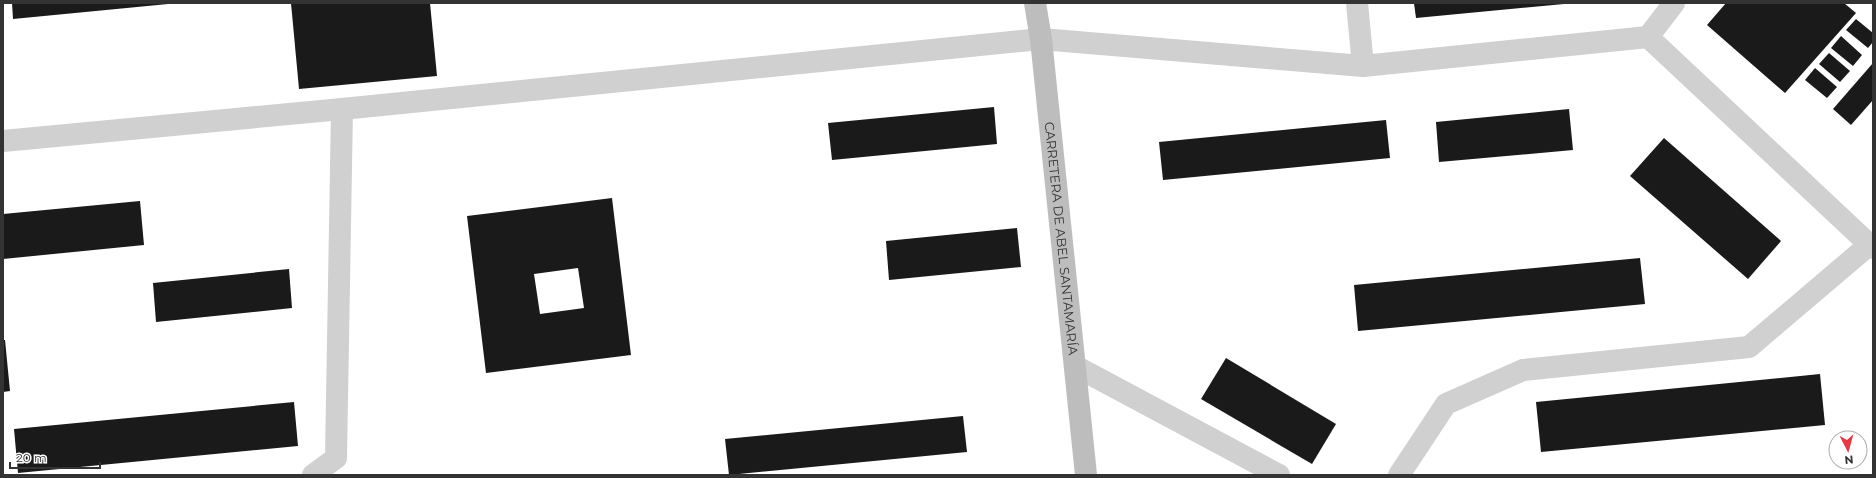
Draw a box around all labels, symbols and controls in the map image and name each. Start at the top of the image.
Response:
street label: CARRETERA DE ABEL SANTAMARÍA [1042,121,1082,357]
north arrow [1828,430,1868,470]
scale bar [10,444,100,470]
text: 20 m [16,450,47,465]
text: N [1844,453,1854,467]

